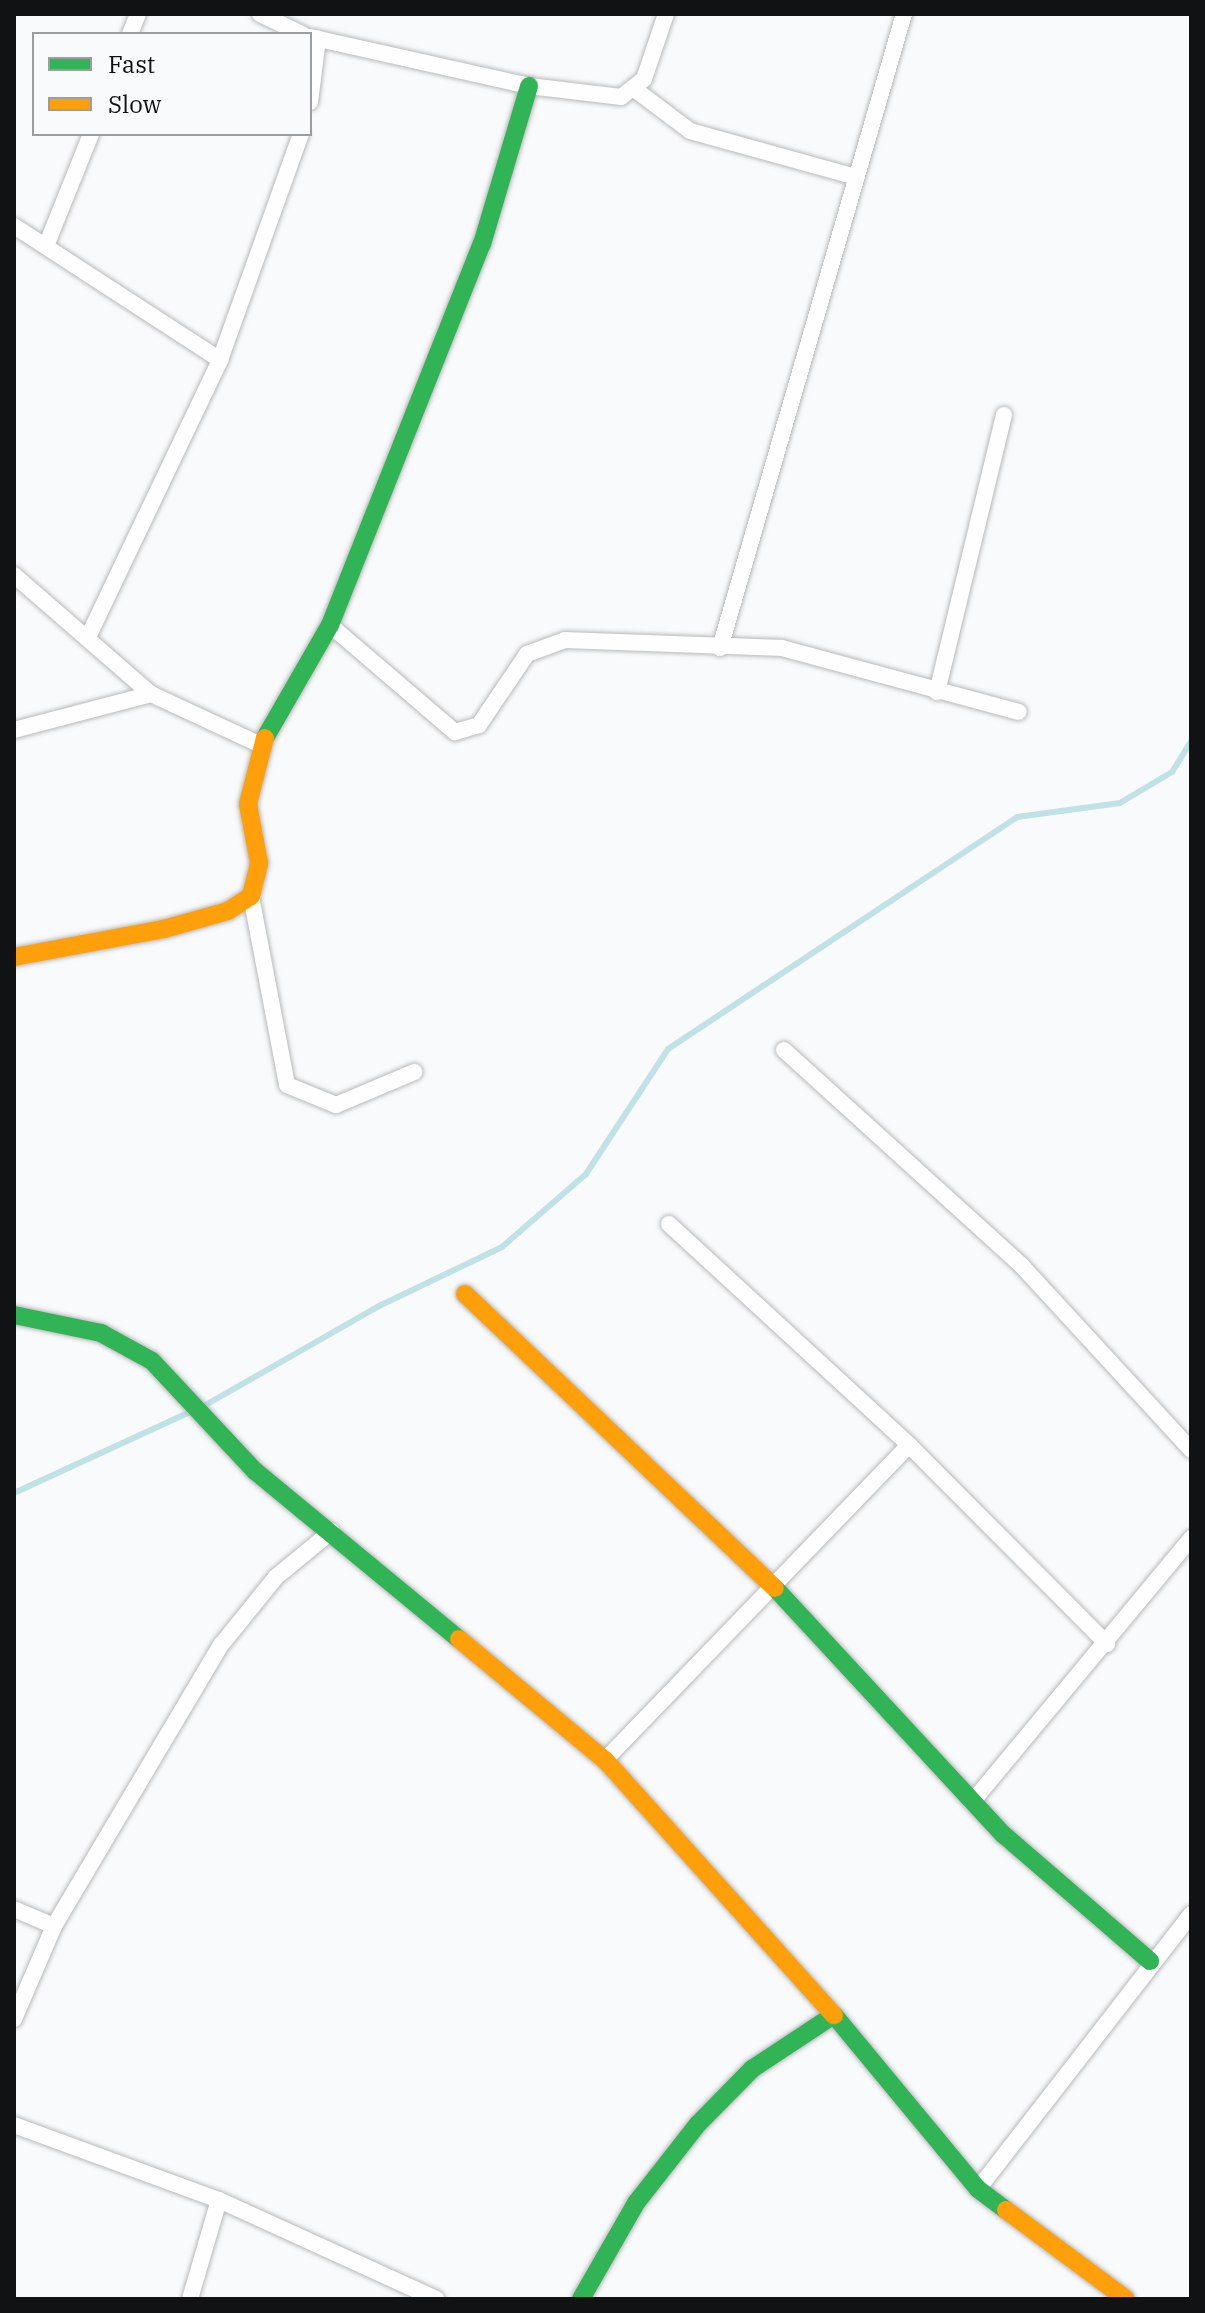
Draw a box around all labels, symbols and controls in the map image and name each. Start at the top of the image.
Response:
legend [32,32,312,136]
text: Fast [108,48,155,80]
text: Slow [108,88,161,120]

